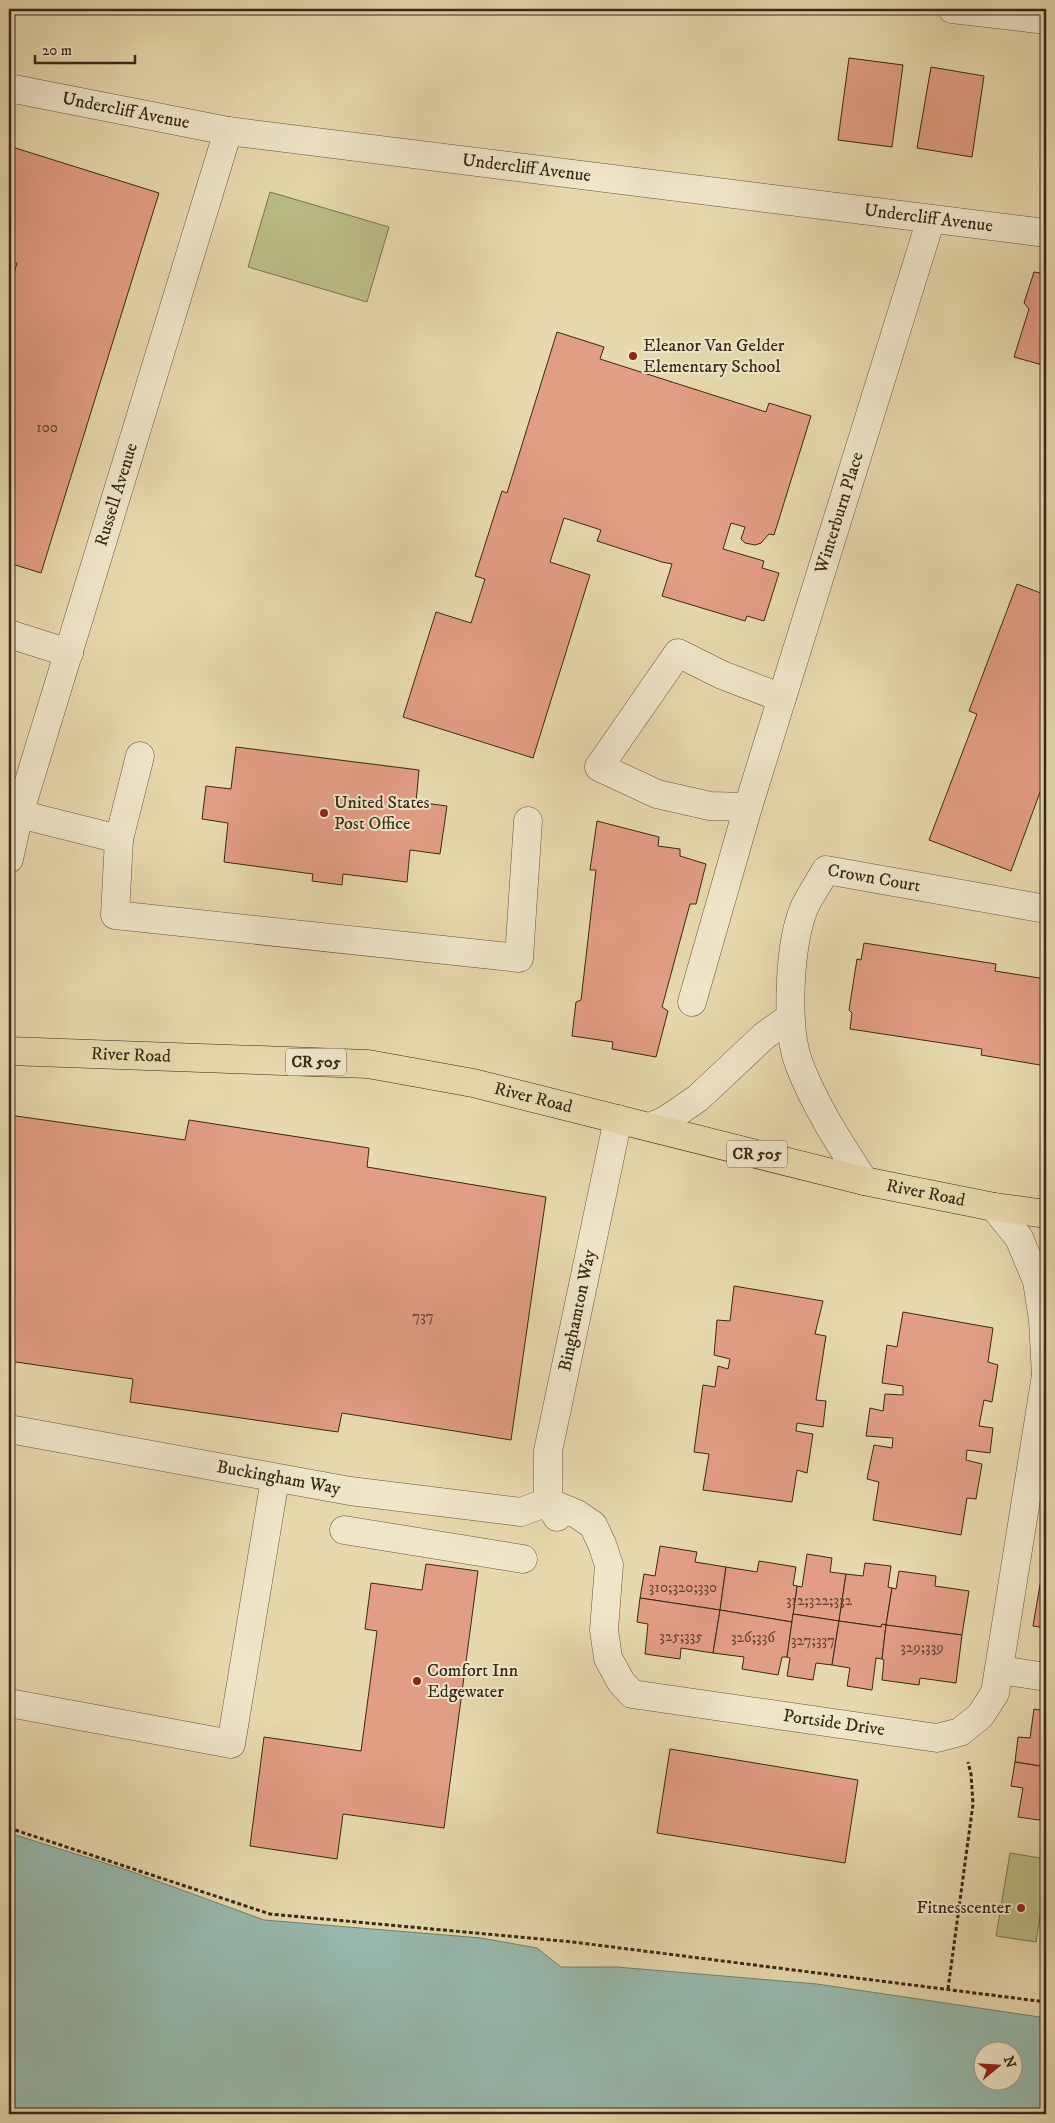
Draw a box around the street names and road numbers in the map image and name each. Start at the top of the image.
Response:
street label: Undercliff Avenue [60,88,191,134]
street label: Undercliff Avenue [461,149,592,187]
street label: Undercliff Avenue [863,199,994,237]
street label: Russell Avenue [91,440,143,549]
street label: Winterburn Place [810,449,869,577]
street label: Crown Court [826,859,922,898]
street label: River Road [91,1043,171,1068]
road number: CR 505 [286,1048,346,1076]
street label: River Road [492,1078,575,1118]
road number: CR 505 [727,1140,787,1168]
street label: River Road [884,1175,967,1212]
street label: Binghamton Way [554,1247,601,1374]
street label: Buckingham Way [215,1456,343,1500]
street label: Portside Drive [782,1705,886,1741]

